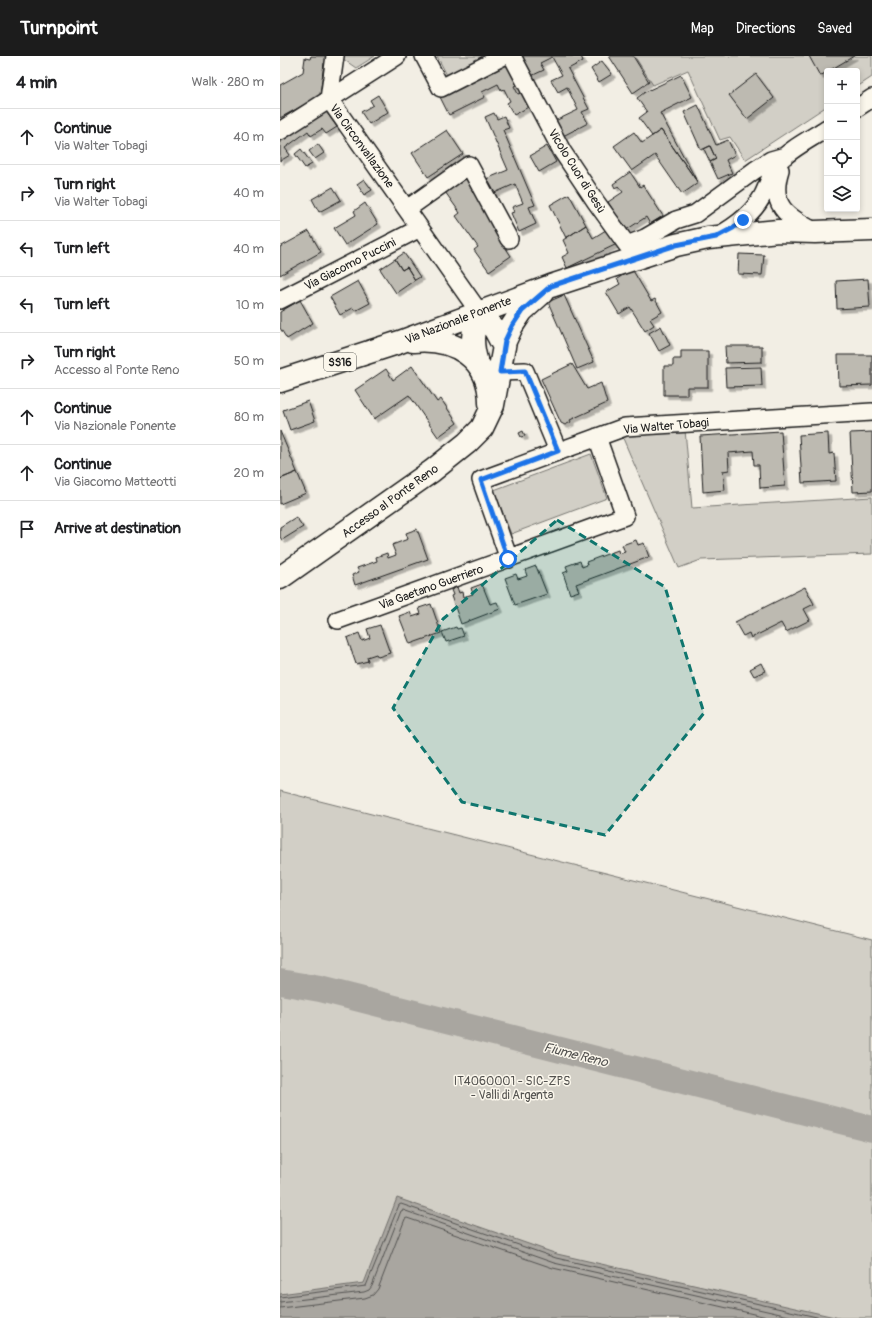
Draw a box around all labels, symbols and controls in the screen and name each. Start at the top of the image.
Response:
text: Turnpoint [20,16,98,40]
text: Map [691,20,714,37]
text: Directions [736,20,795,37]
text: Saved [817,20,852,37]
map controls [824,68,860,212]
button: + [824,68,860,104]
text: 4 min [16,72,57,93]
text: Walk · 280 m [191,74,264,90]
street label: Via Circonvallazione [326,101,397,191]
button: − [824,104,860,140]
text: Continue [54,119,112,138]
icon: ahead [16,126,38,148]
street label: Vicolo Cuor di Gesù [545,126,609,216]
text: 40 m [233,129,264,145]
text: Via Walter Tobagi [54,138,147,154]
button: locate [824,140,860,176]
text: Turn right [54,175,115,194]
button: layers [824,176,860,212]
icon: right [16,182,38,204]
text: 40 m [233,185,264,201]
text: Via Walter Tobagi [54,194,147,210]
route end [734,211,752,229]
street label: Via Giacomo Puccini [302,235,399,294]
icon: left [16,238,38,260]
text: Turn left [54,239,110,258]
text: 40 m [233,241,264,257]
street label: Via Nazionale Ponente [403,293,513,348]
icon: left [16,294,38,316]
text: Turn left [54,295,110,314]
text: 10 m [236,297,264,313]
text: Turn right [54,343,115,362]
icon: right [16,350,38,372]
text: 50 m [234,353,264,369]
road number: SS16 [324,353,356,371]
text: Accesso al Ponte Reno [54,362,179,378]
text: Continue [54,399,112,418]
icon: ahead [16,406,38,428]
text: 80 m [234,409,264,425]
street label: Via Walter Tobagi [623,415,710,438]
text: Via Nazionale Ponente [54,418,176,434]
text: Continue [54,455,112,474]
street label: Accesso al Ponte Reno [339,461,442,542]
icon: ahead [16,462,38,484]
text: 20 m [233,465,264,481]
text: Via Giacomo Matteotti [54,474,176,490]
icon: arrive [16,518,38,540]
text: Arrive at destination [54,519,181,538]
route start [499,550,517,568]
street label: Via Gaetano Guerriero [377,561,486,613]
water label: Fiume Reno [542,1039,610,1071]
park label: IT4060001 - SIC-ZPS - Valli di Argenta [454,1074,570,1103]

